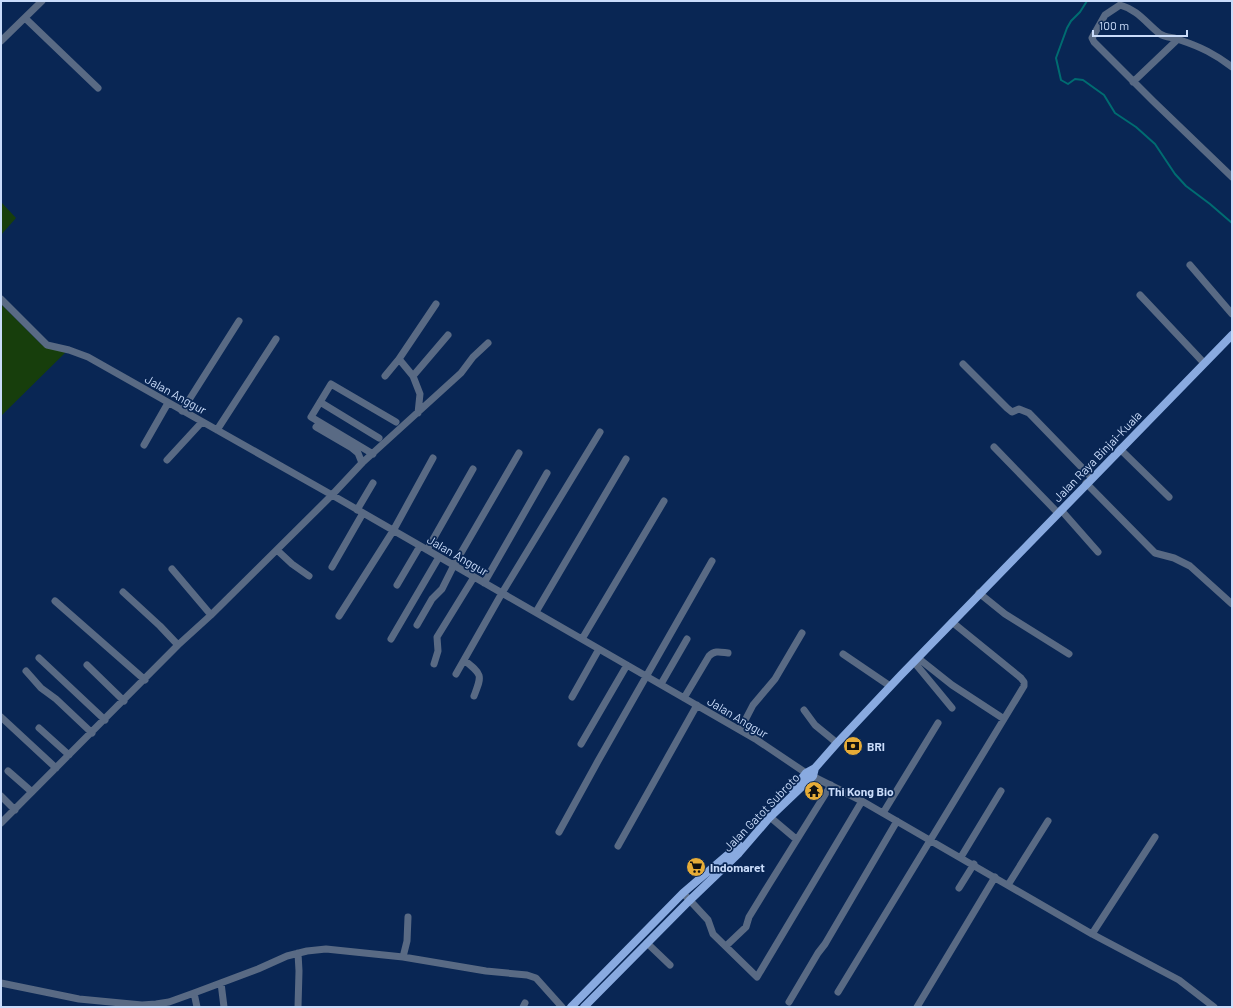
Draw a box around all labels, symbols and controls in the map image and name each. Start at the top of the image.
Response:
scale bar [1093,12,1187,38]
text: 100 m [1099,18,1129,32]
street label: Jalan Anggur [143,371,210,417]
street label: Jalan Raya Binjai-Kuala [1050,408,1144,504]
street label: Jalan Anggur [425,532,492,578]
street label: Jalan Anggur [705,693,771,741]
bank icon: BRI [842,735,864,757]
place label: BRI [867,739,885,753]
street label: Jalan Gatot Subroto [720,770,802,854]
temple icon: Thi Kong Bio [803,780,825,802]
place label: Thi Kong Bio [828,784,894,798]
supermarket icon: Indomaret [685,856,707,878]
place label: Indomaret [710,860,765,874]

